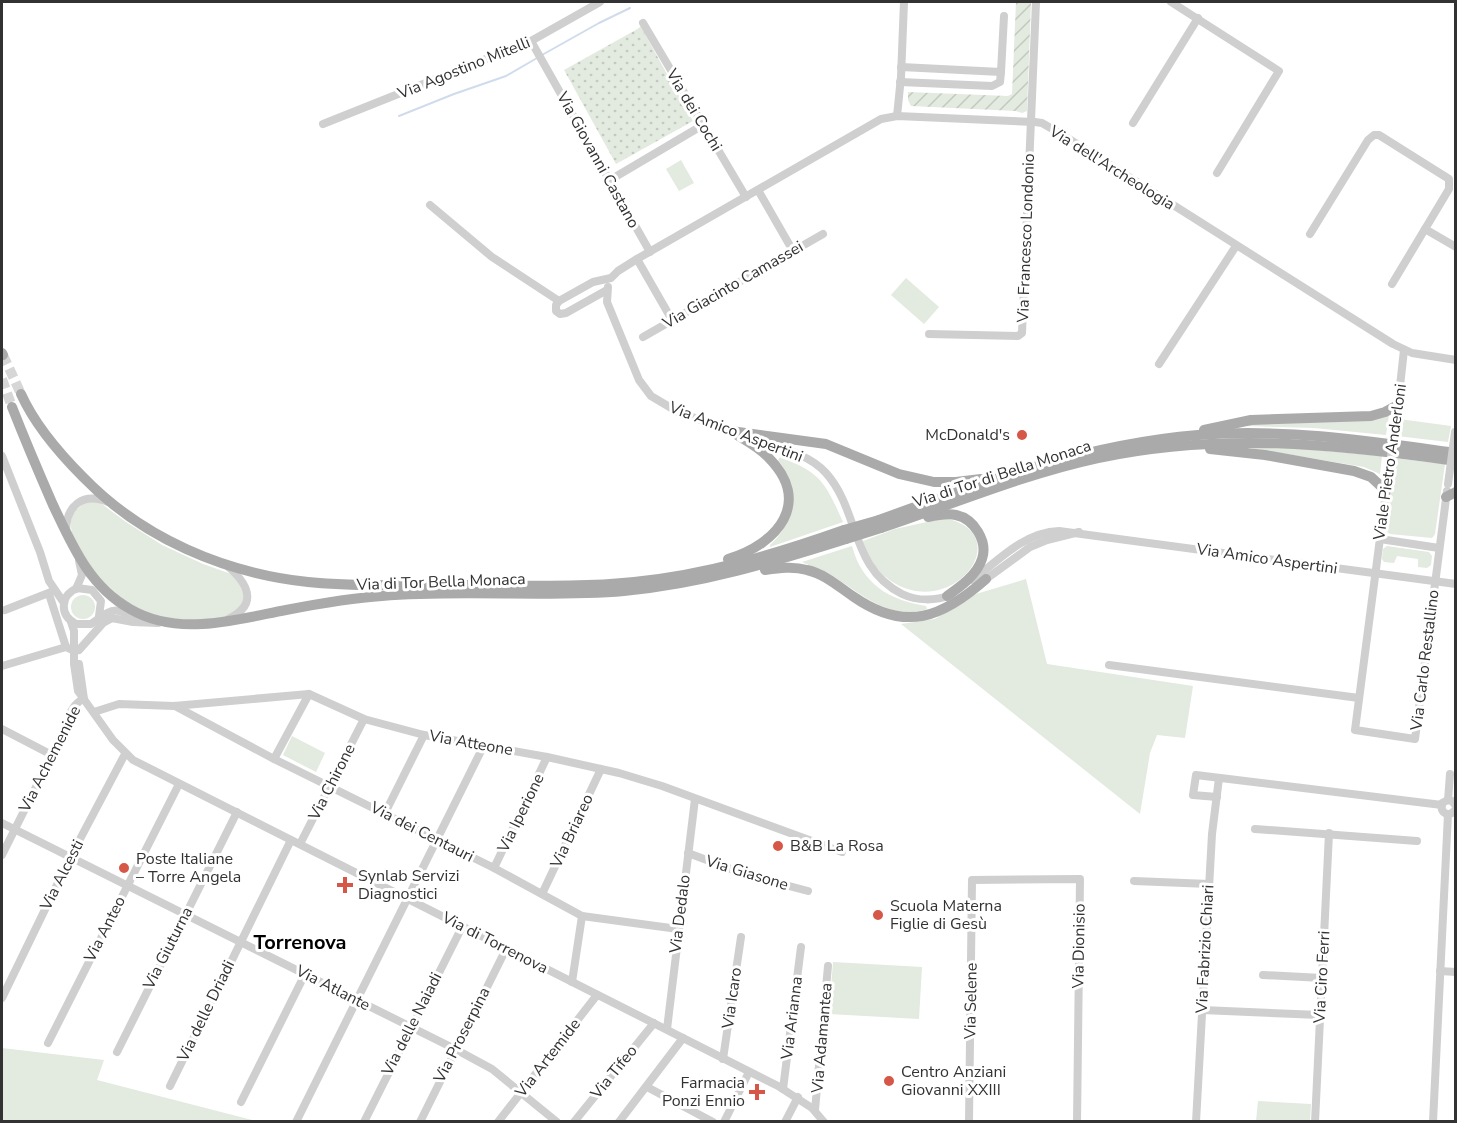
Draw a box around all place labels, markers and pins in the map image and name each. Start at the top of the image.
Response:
place label: McDonald's [925,424,1010,446]
marker: McDonald's [1015,428,1029,442]
place label: B&B La Rosa [790,835,884,857]
marker: B&B La Rosa [771,839,785,853]
place label: Poste Italiane – Torre Angela [136,848,241,888]
marker: Poste Italiane – Torre Angela [117,861,131,875]
place label: Synlab Servizi Diagnostici [358,865,459,905]
marker: Synlab Servizi Diagnostici [336,876,354,894]
place label: Scuola Materna Figlie di Gesù [890,895,1002,935]
marker: Scuola Materna Figlie di Gesù [871,908,885,922]
place label: Centro Anziani Giovanni XXIII [901,1061,1006,1101]
place label: Farmacia Ponzi Ennio [662,1072,745,1112]
marker: Centro Anziani Giovanni XXIII [882,1074,896,1088]
marker: Farmacia Ponzi Ennio [750,1085,764,1099]

